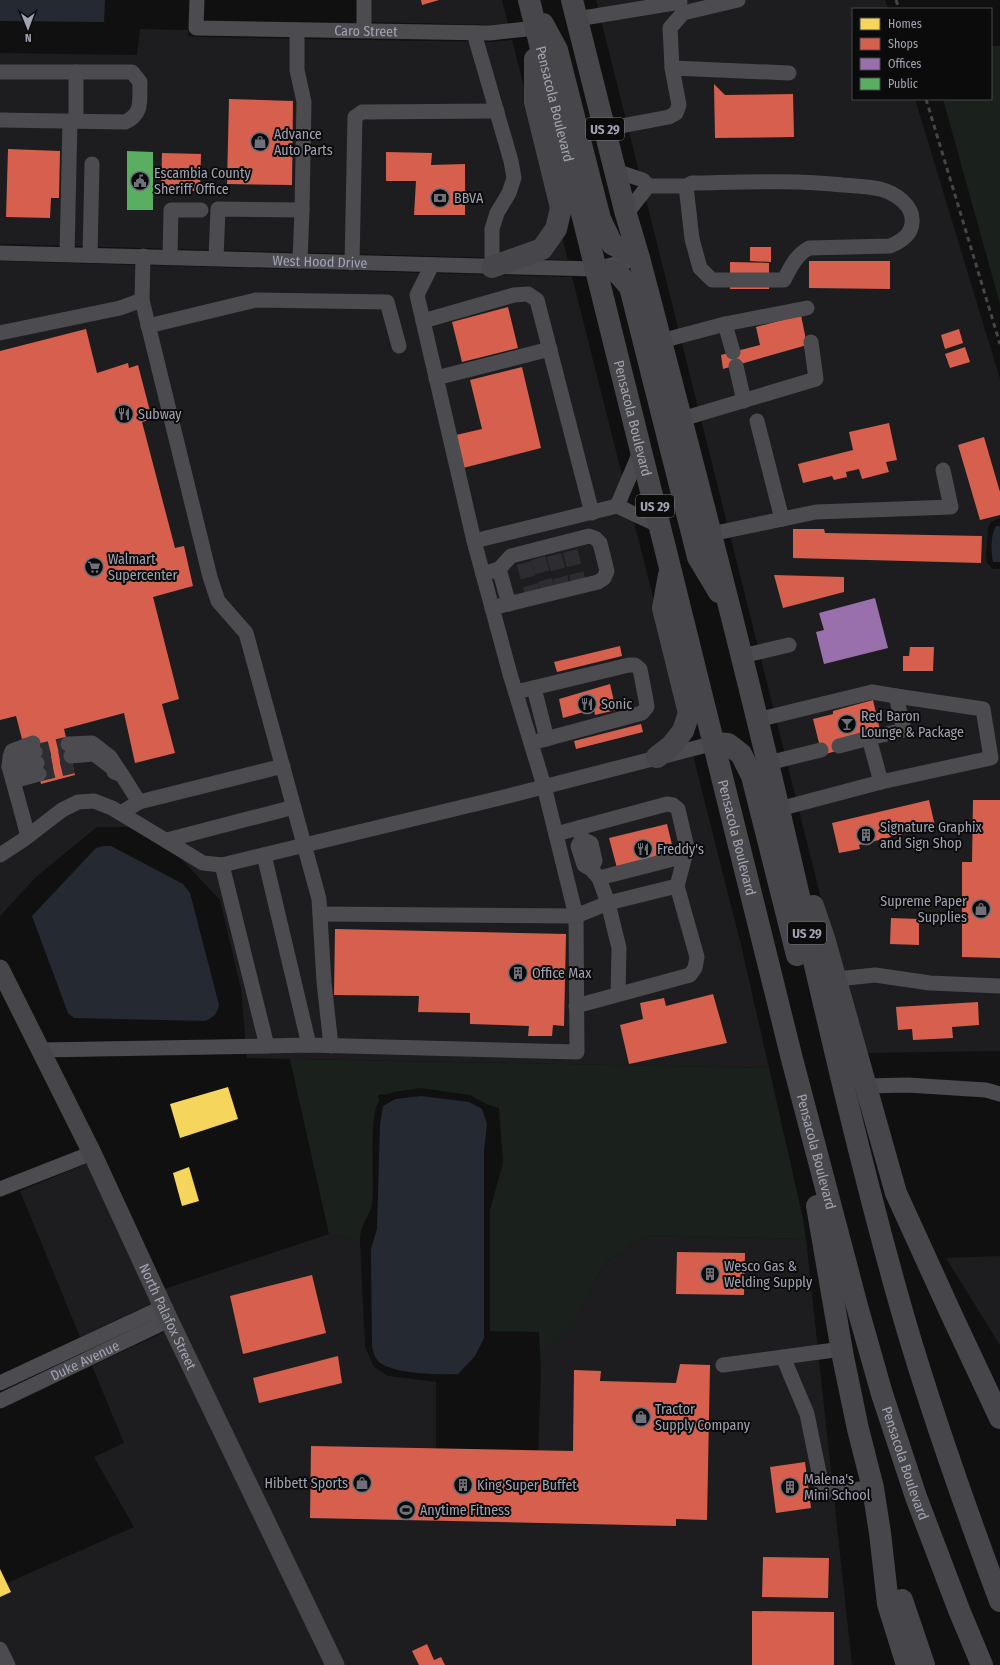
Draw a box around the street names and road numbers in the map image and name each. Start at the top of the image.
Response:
street label: Caro Street [334,22,398,40]
street label: Pensacola Boulevard [532,44,577,164]
road number: US 29 [586,118,624,140]
street label: West Hood Drive [272,252,368,271]
street label: Pensacola Boulevard [610,359,655,478]
road number: US 29 [636,495,674,517]
street label: Pensacola Boulevard [714,778,760,897]
road number: US 29 [788,922,826,944]
street label: Pensacola Boulevard [793,1092,840,1211]
street label: North Palafox Street [136,1261,200,1373]
street label: Duke Avenue [48,1337,122,1384]
street label: Pensacola Boulevard [878,1404,932,1522]

